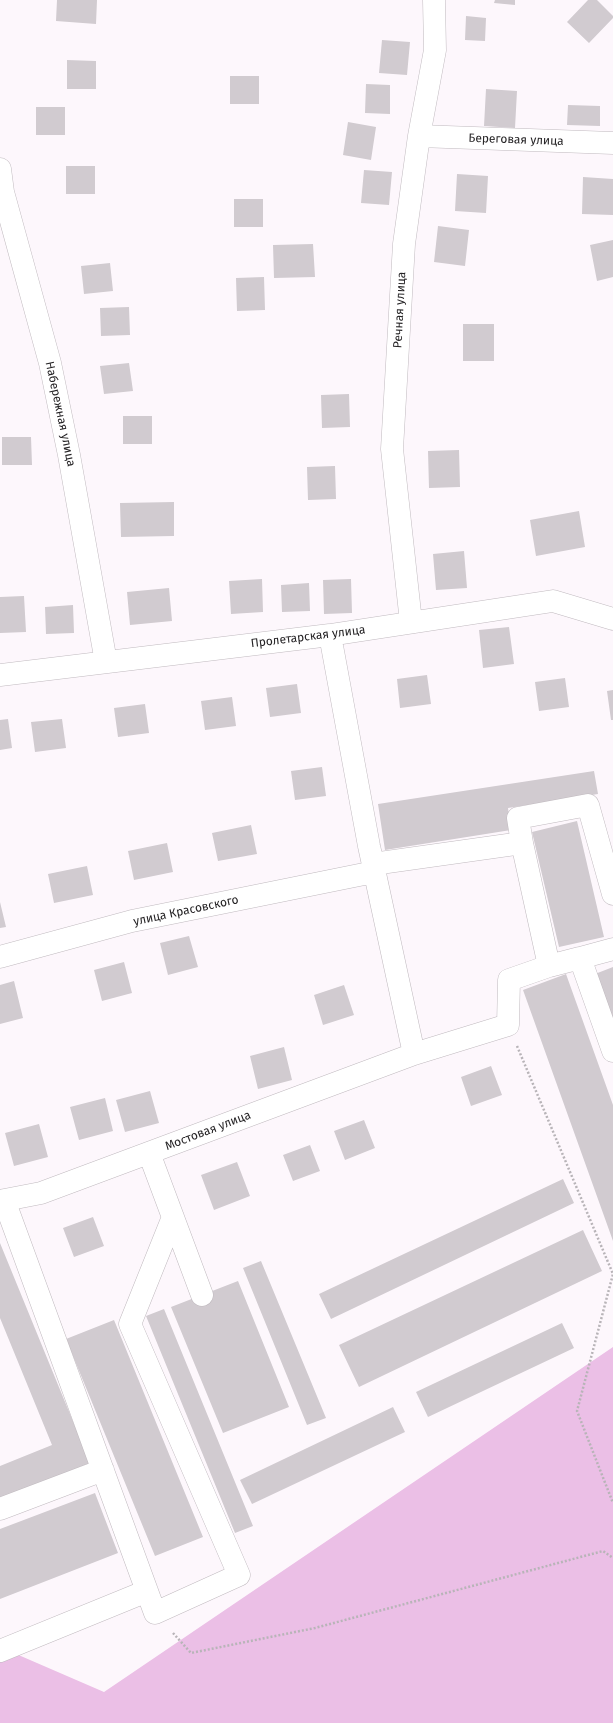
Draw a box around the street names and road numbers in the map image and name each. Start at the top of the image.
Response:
street label: Береговая улица [468,131,564,149]
street label: Речная улица [391,271,409,349]
street label: Набережная улица [42,360,78,468]
street label: Пролетарская улица [250,623,366,651]
street label: улица Красовского [132,893,240,929]
street label: Мостовая улица [163,1108,253,1154]

